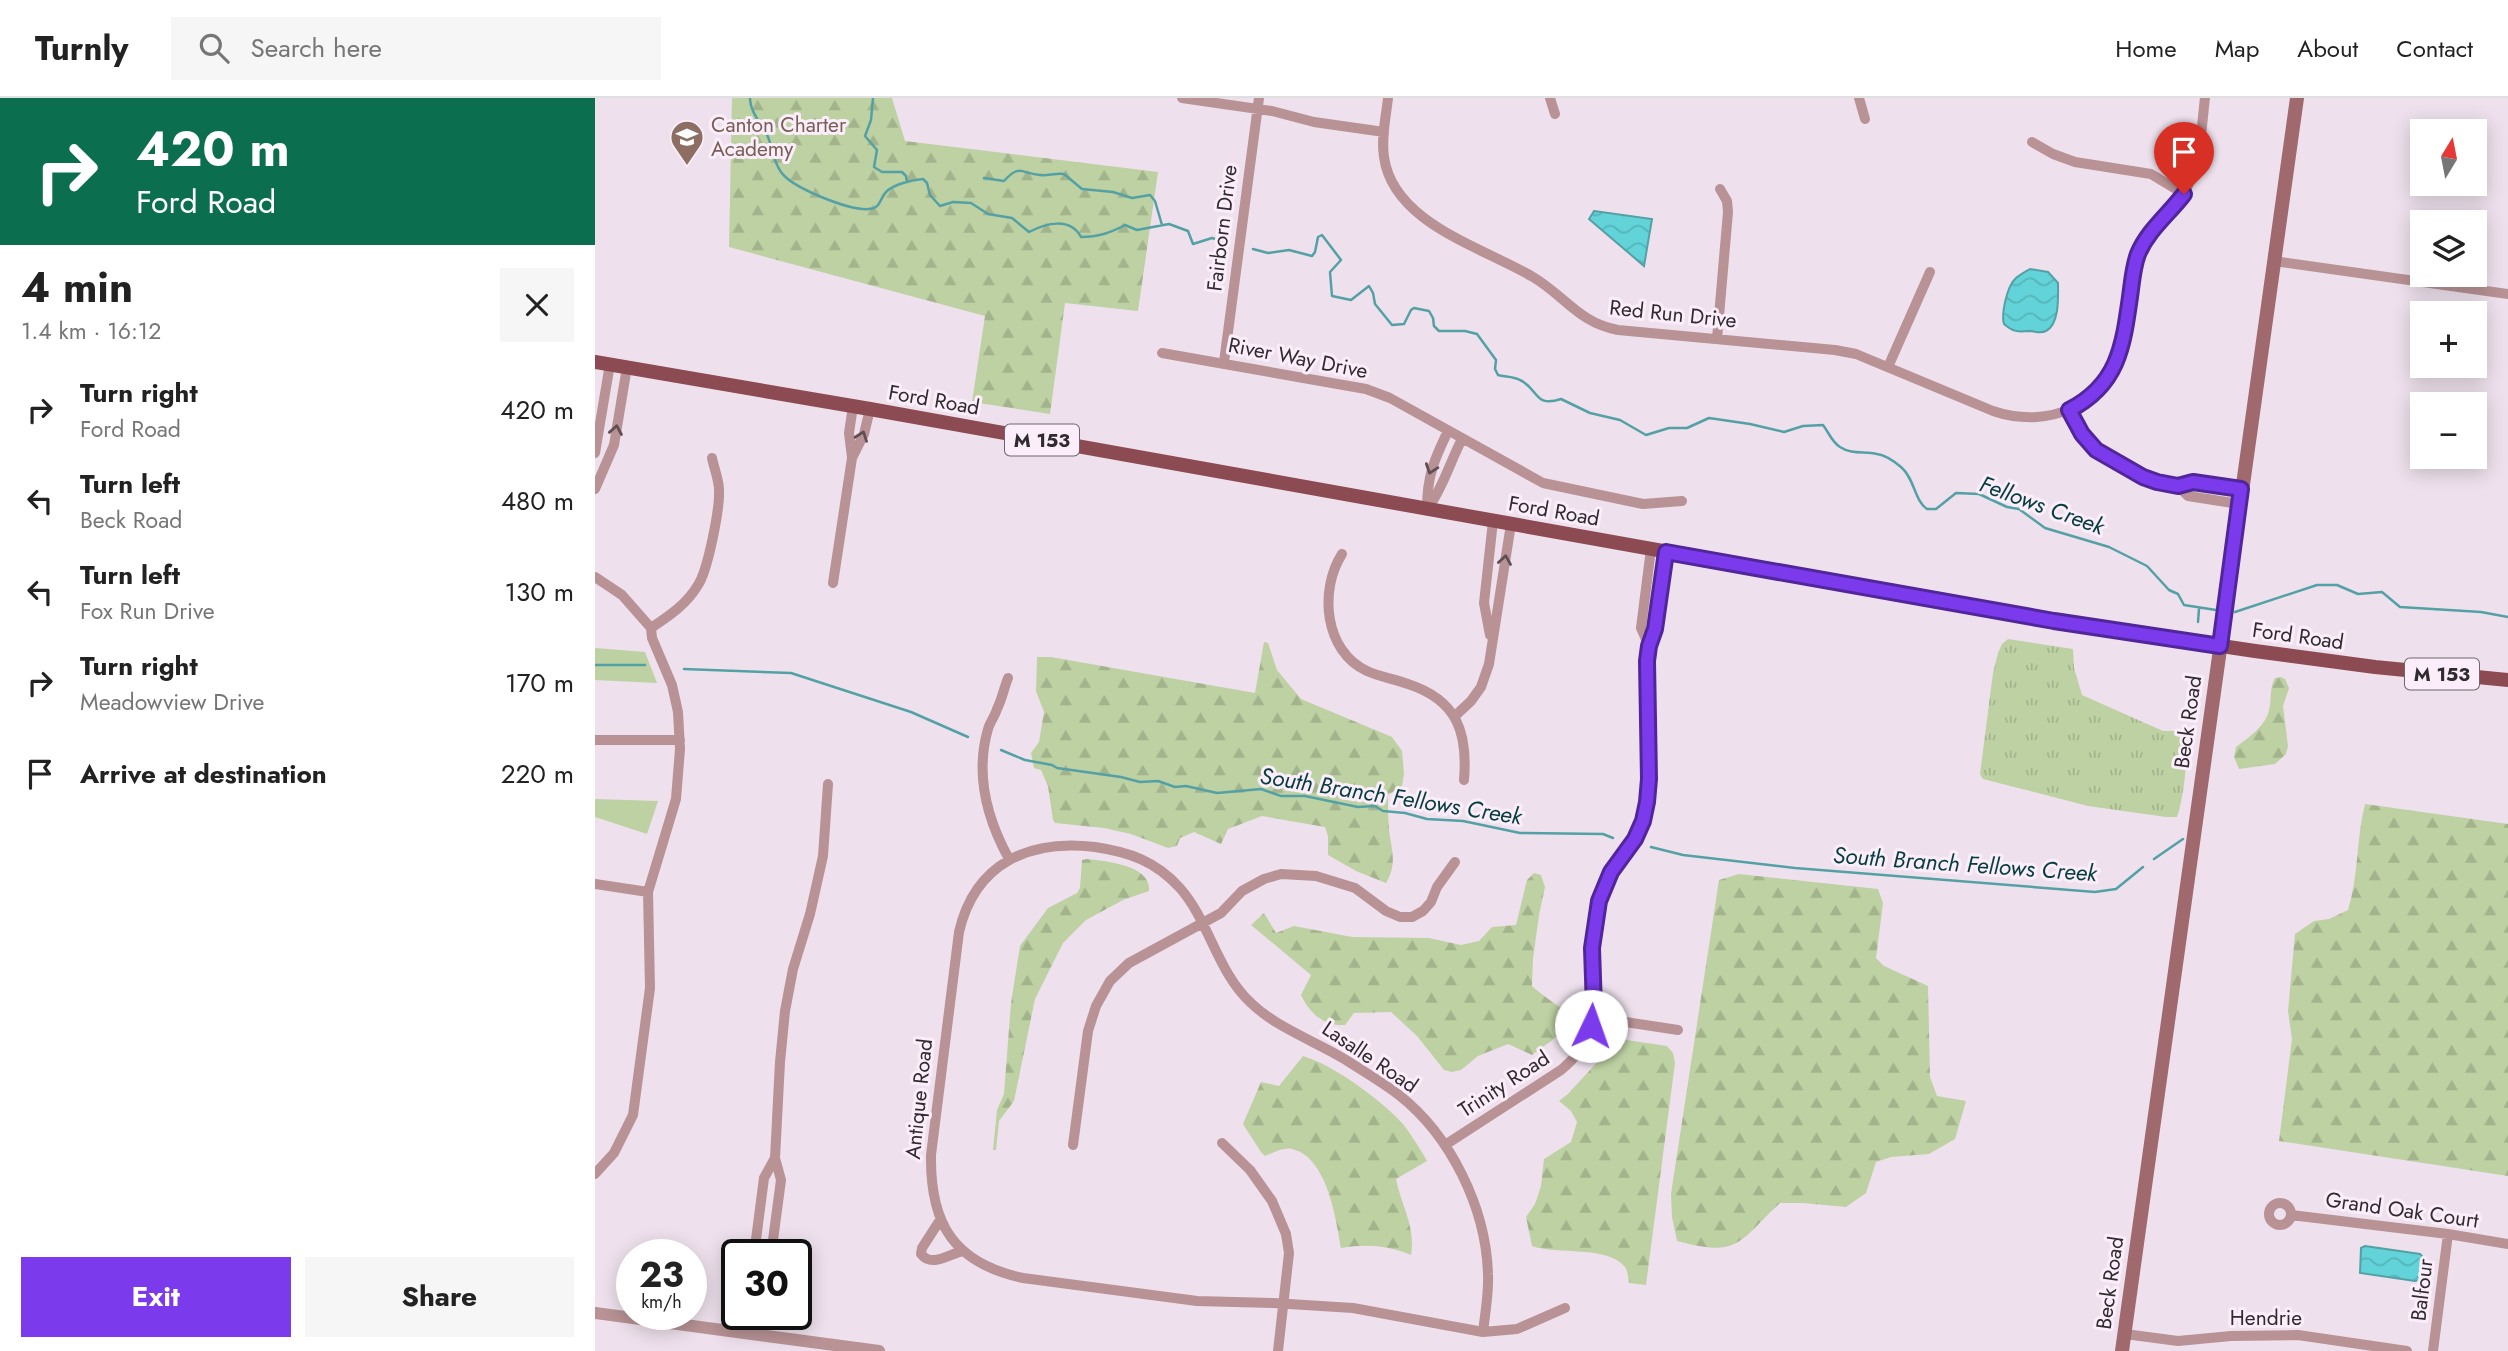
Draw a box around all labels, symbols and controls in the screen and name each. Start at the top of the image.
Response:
search box [171,17,661,80]
text: Turnly [35,25,129,72]
icon: search [195,29,233,67]
text: Search here [251,29,382,67]
text: Home [2115,31,2177,66]
text: Map [2215,31,2259,66]
text: About [2297,31,2358,66]
text: Contact [2396,31,2473,66]
place label: Canton Charter Academy [711,110,847,164]
text: 420 m [136,114,290,184]
school or university icon: Canton Charter Academy [668,118,706,167]
north arrow [2410,119,2487,196]
map controls [2410,119,2487,469]
pin [2154,122,2214,194]
icon: right [21,126,112,217]
icon: arrive [2165,133,2203,171]
street label: Fairborn Drive [1199,163,1245,293]
text: Ford Road [136,179,276,225]
button: layers [2410,210,2487,287]
text: 4 min [21,257,133,318]
button: close [500,268,574,342]
street label: Red Run Drive [1608,292,1738,336]
button: + [2410,301,2487,378]
text: 1.4 km · 16:12 [21,314,161,348]
street label: River Way Drive [1226,330,1370,386]
text: Turn right [80,374,198,412]
street label: Ford Road [886,377,982,423]
icon: right [21,391,59,429]
text: 420 m [500,391,574,429]
button: − [2410,392,2487,469]
text: Ford Road [80,412,181,446]
one-way arrow [608,424,623,436]
road number: M 153 [1005,424,1079,456]
one-way arrow [854,430,868,442]
one-way arrow [1425,462,1439,474]
text: Turn left [80,465,180,503]
water label: Fellows Creek [1975,467,2110,544]
icon: left [21,482,59,520]
text: 480 m [501,482,574,520]
street label: Ford Road [1506,488,1602,534]
text: Beck Road [80,503,182,537]
one-way arrow [1497,554,1512,566]
text: Turn left [80,556,180,594]
icon: left [21,573,59,611]
text: 130 m [504,573,574,611]
text: Fox Run Drive [80,594,215,628]
street label: Ford Road [2250,615,2346,657]
text: Turn right [80,647,198,685]
road number: M 153 [2405,659,2479,690]
icon: right [21,664,59,702]
text: 170 m [505,664,574,702]
street label: Beck Road [2167,674,2209,770]
text: Meadowview Drive [80,685,264,719]
icon: arrive [21,755,59,793]
text: Arrive at destination [80,755,327,793]
text: 220 m [501,755,574,793]
water label: South Branch Fellows Creek [1258,759,1525,834]
water label: South Branch Fellows Creek [1832,838,2099,890]
position arrow [1554,989,1628,1063]
street label: Lasalle Road [1316,1014,1424,1100]
street label: Antique Road [898,1037,940,1161]
street label: Trinity Road [1453,1043,1555,1125]
street label: Grand Oak Court [2324,1184,2480,1236]
street label: Beck Road [2089,1235,2131,1331]
speed limit sign: 30 [721,1239,812,1330]
text: 23 [639,1250,684,1300]
street label: Balfour [2403,1256,2441,1323]
button: Exit [21,1257,291,1337]
button: Share [305,1257,574,1337]
text: km/h [641,1289,682,1315]
street label: Hendrie [2230,1303,2302,1333]

